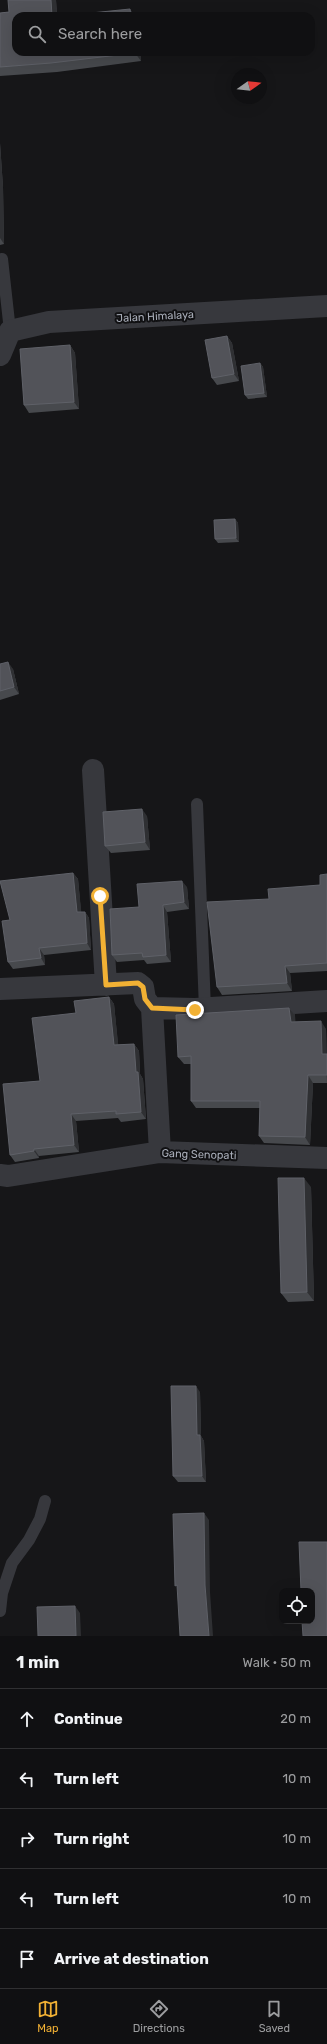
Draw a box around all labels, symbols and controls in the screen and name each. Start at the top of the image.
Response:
search box [12,12,315,56]
icon: search [26,23,48,45]
text: Search here [58,25,142,43]
north arrow [231,68,267,104]
street label: Jalan Himalaya [116,308,194,325]
route start [91,887,109,905]
route end [186,1001,204,1019]
street label: Gang Senopati [161,1147,237,1162]
map controls [279,1588,315,1624]
button: locate [279,1588,315,1624]
text: 1 min [16,1652,59,1672]
text: Walk · 50 m [243,1655,311,1670]
icon: ahead [16,1708,38,1730]
text: Continue [54,1710,123,1728]
text: 20 m [280,1711,311,1726]
icon: left [16,1768,38,1790]
text: Turn left [54,1770,119,1788]
text: 10 m [282,1771,311,1786]
icon: right [16,1828,38,1850]
text: Turn right [54,1830,129,1848]
text: 10 m [282,1831,311,1846]
icon: left [16,1888,38,1910]
text: Turn left [54,1890,119,1908]
text: 10 m [282,1891,311,1906]
icon: arrive [16,1948,38,1970]
text: Arrive at destination [54,1950,209,1968]
tab: Map [37,1998,59,2035]
tab: Directions [133,1998,185,2035]
tab: Saved [259,1998,290,2035]

